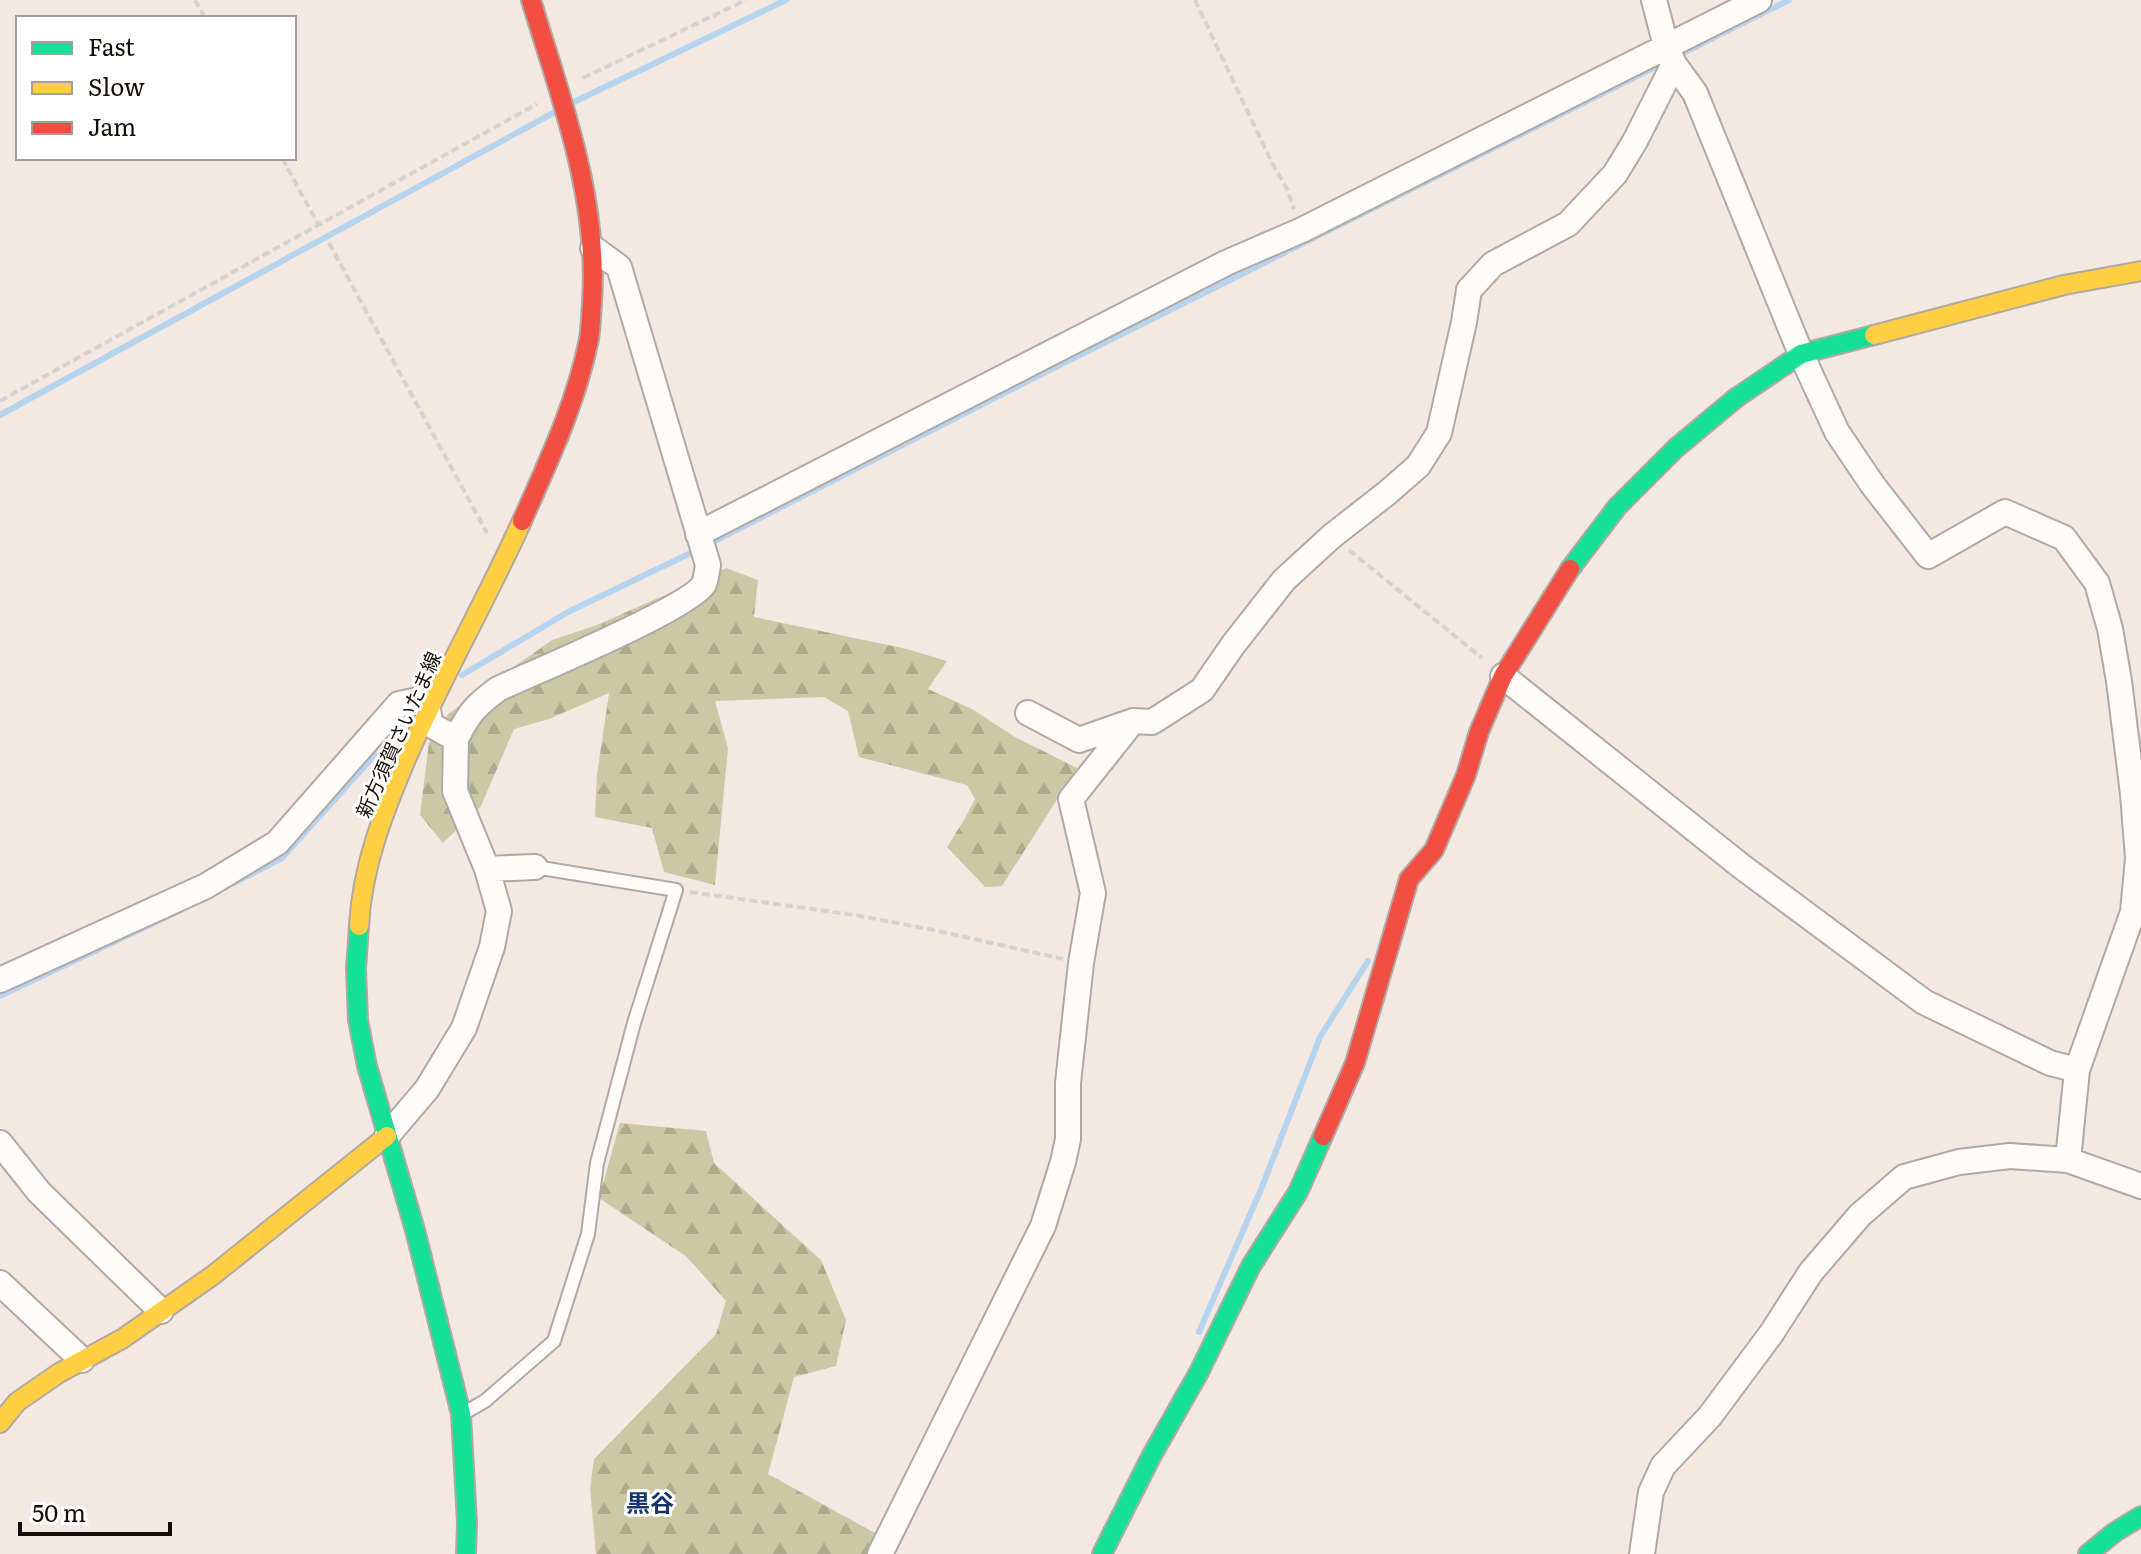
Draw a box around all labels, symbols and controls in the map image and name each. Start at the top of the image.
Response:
legend [16,16,296,160]
text: Fast [88,28,135,63]
text: Slow [88,68,145,103]
text: Jam [88,108,136,143]
street label: 新方須賀さいたま線 [347,646,447,822]
district label: 黒谷 [626,1484,674,1519]
scale bar [20,1486,170,1536]
text: 50 m [32,1494,86,1529]

